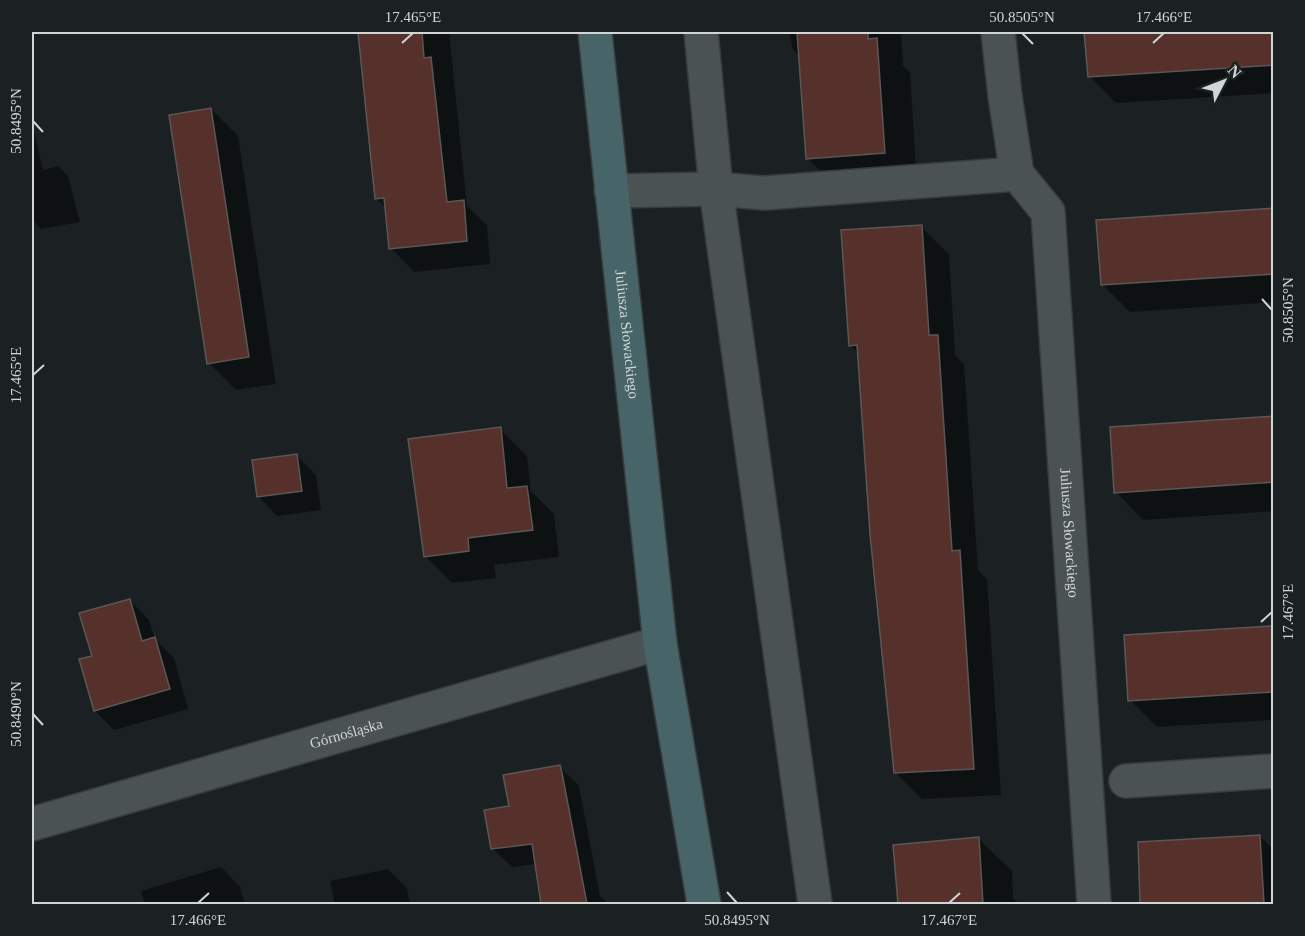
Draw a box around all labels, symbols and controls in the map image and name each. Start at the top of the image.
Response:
text: 17.465°E [385,9,441,25]
text: 50.8505°N [989,9,1055,25]
text: 17.466°E [1136,9,1192,25]
north arrow [1194,51,1254,111]
text: N [1225,61,1245,82]
text: 50.8495°N [8,88,24,154]
street label: Juliusza Słowackiego [612,269,642,400]
text: 50.8505°N [1280,277,1296,343]
text: 17.465°E [8,347,24,403]
street label: Juliusza Słowackiego [1057,468,1082,598]
text: 17.467°E [1280,584,1296,640]
text: 50.8490°N [8,681,24,747]
street label: Górnośląska [308,715,385,752]
text: 17.466°E [170,912,226,928]
text: 50.8495°N [704,912,770,928]
text: 17.467°E [921,912,977,928]

